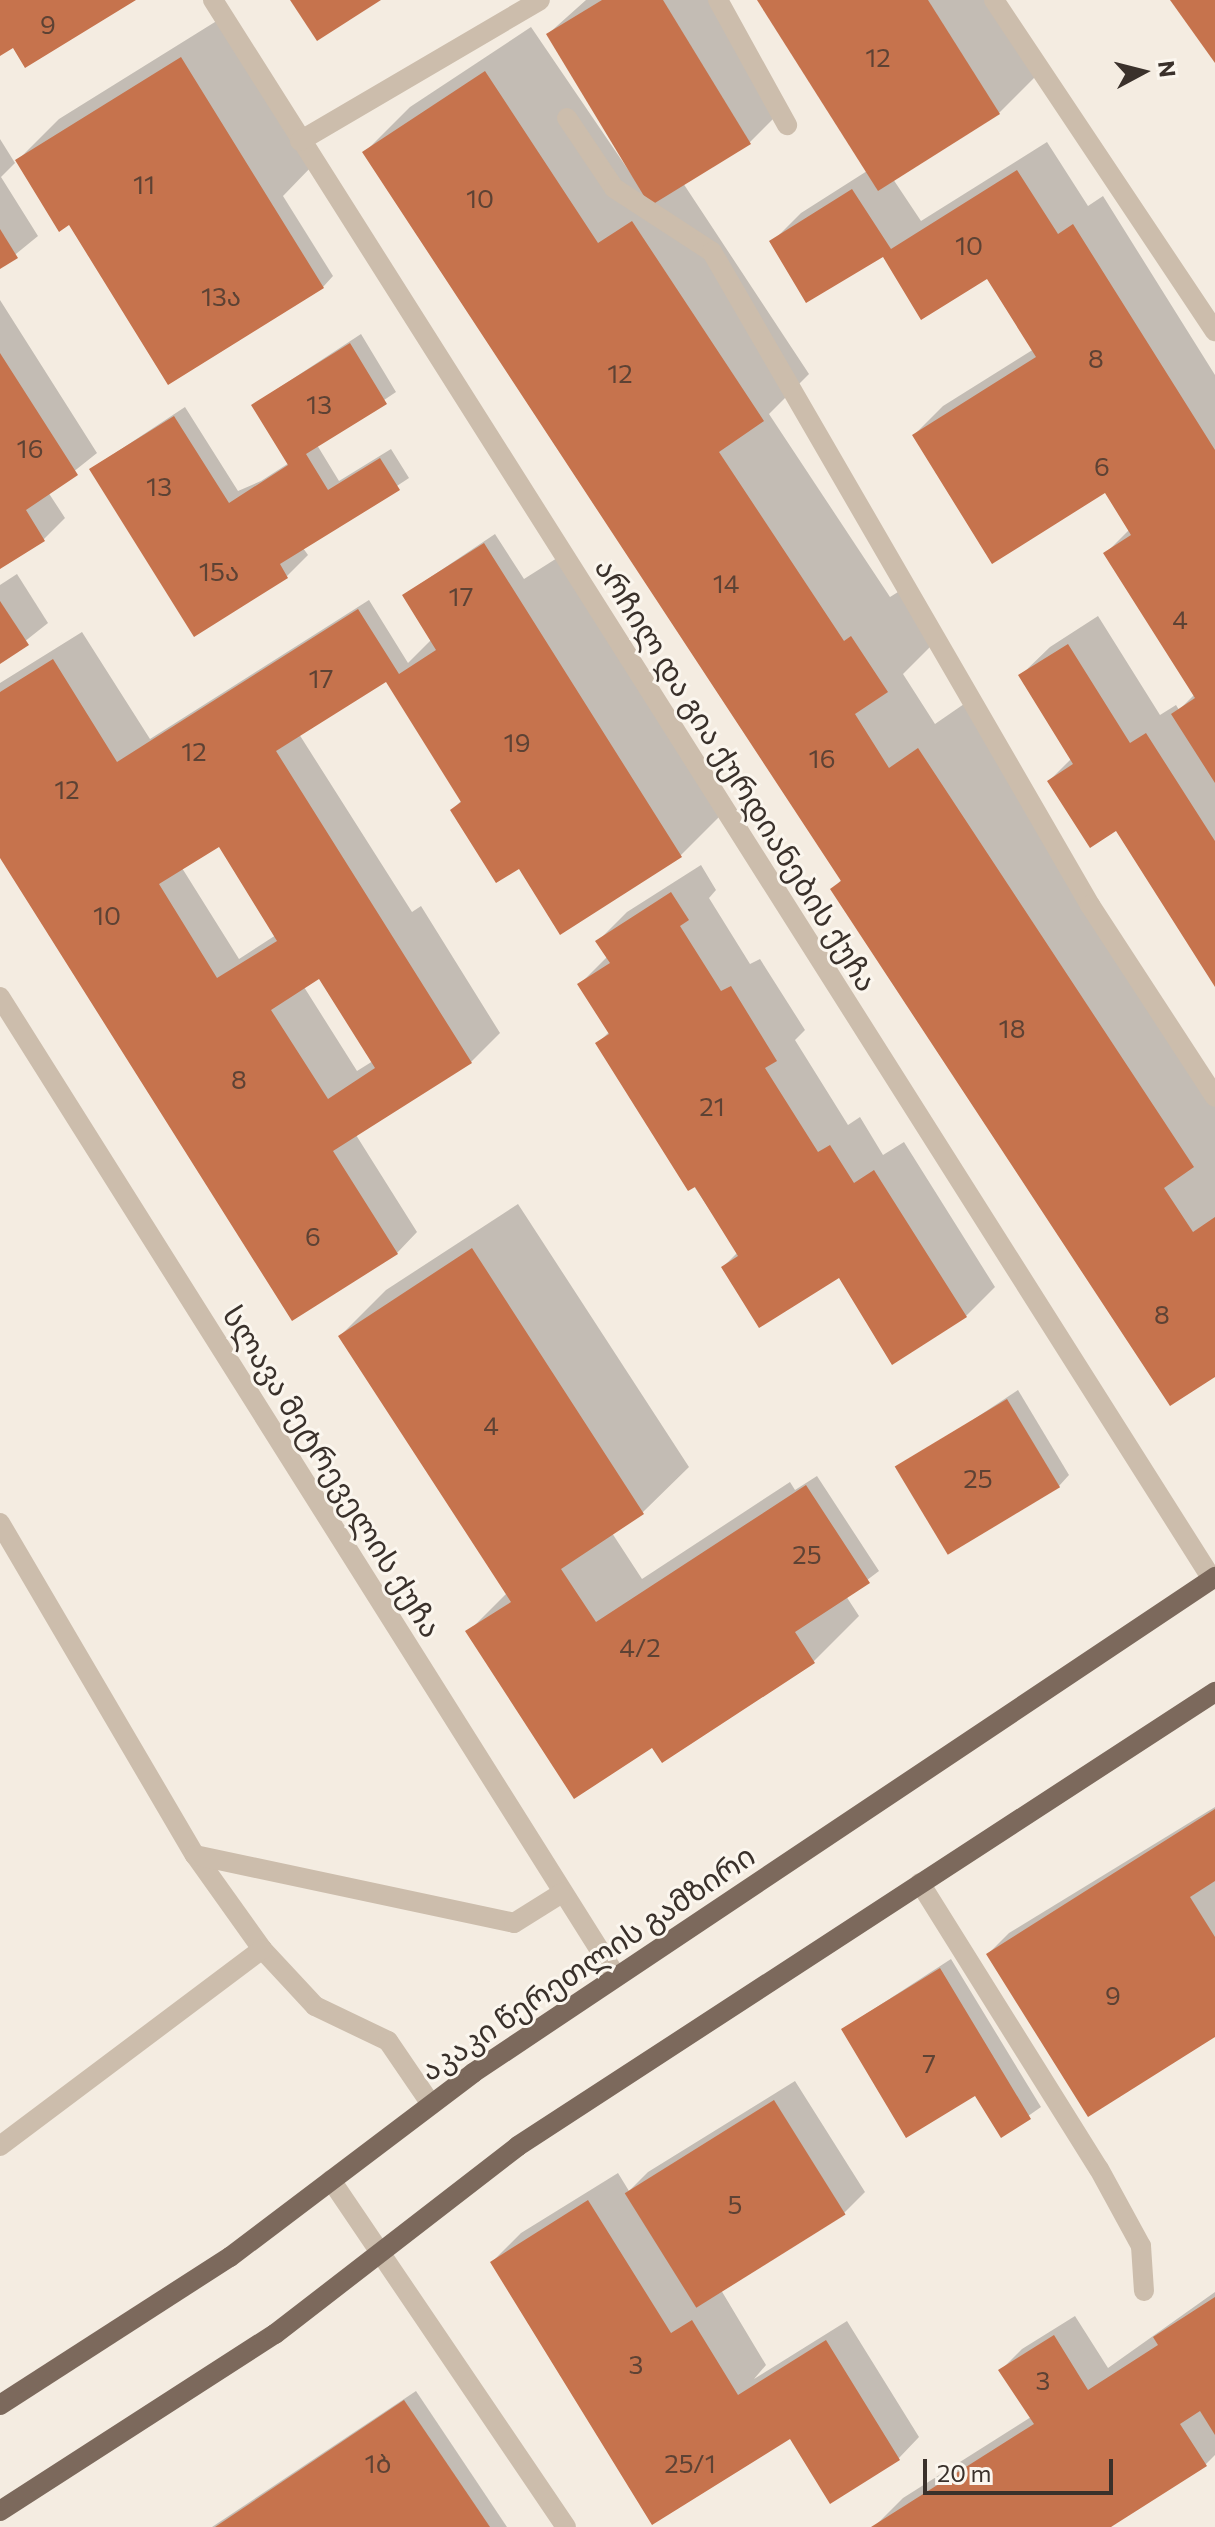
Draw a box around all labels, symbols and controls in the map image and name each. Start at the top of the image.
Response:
house number: 9 [40,8,56,40]
north arrow [1103,32,1183,112]
house number: 12 [865,41,891,73]
text: N [1153,59,1182,79]
house number: 11 [133,168,155,200]
house number: 10 [466,182,494,214]
house number: 10 [955,229,983,261]
house number: 13ა [201,280,241,312]
house number: 8 [1088,342,1104,374]
house number: 12 [607,357,633,389]
house number: 13 [306,388,332,420]
house number: 16 [17,432,43,464]
house number: 6 [1094,450,1110,482]
house number: 13 [146,470,172,502]
street label: არჩილ და გია ქურდიანების ქუჩა [588,551,886,997]
house number: 15ა [199,555,239,587]
house number: 14 [713,567,739,599]
house number: 17 [449,580,473,612]
house number: 4 [1172,603,1188,635]
house number: 17 [309,662,333,694]
house number: 19 [504,726,530,758]
house number: 12 [181,735,207,767]
house number: 16 [809,742,835,774]
house number: 12 [54,773,80,805]
house number: 10 [93,899,121,931]
house number: 18 [999,1012,1025,1044]
house number: 8 [231,1063,247,1095]
house number: 21 [699,1090,725,1122]
house number: 6 [305,1220,321,1252]
house number: 8 [1154,1298,1170,1330]
street label: სლავა მეტრეველის ქუჩა [216,1299,450,1643]
house number: 4 [483,1409,499,1441]
house number: 25 [963,1462,993,1494]
house number: 25 [792,1538,822,1570]
house number: 4/2 [619,1631,661,1663]
street label: აკაკი წერეთლის გამზირი [413,1836,761,2088]
house number: 9 [1105,1979,1121,2011]
house number: 7 [922,2047,936,2079]
house number: 5 [728,2188,742,2220]
house number: 3 [629,2348,643,2380]
house number: 3 [1036,2364,1050,2396]
scale bar [927,2443,1117,2493]
house number: 1ბ [365,2447,391,2479]
house number: 25/1 [664,2447,716,2479]
text: 20 m [937,2458,991,2487]

